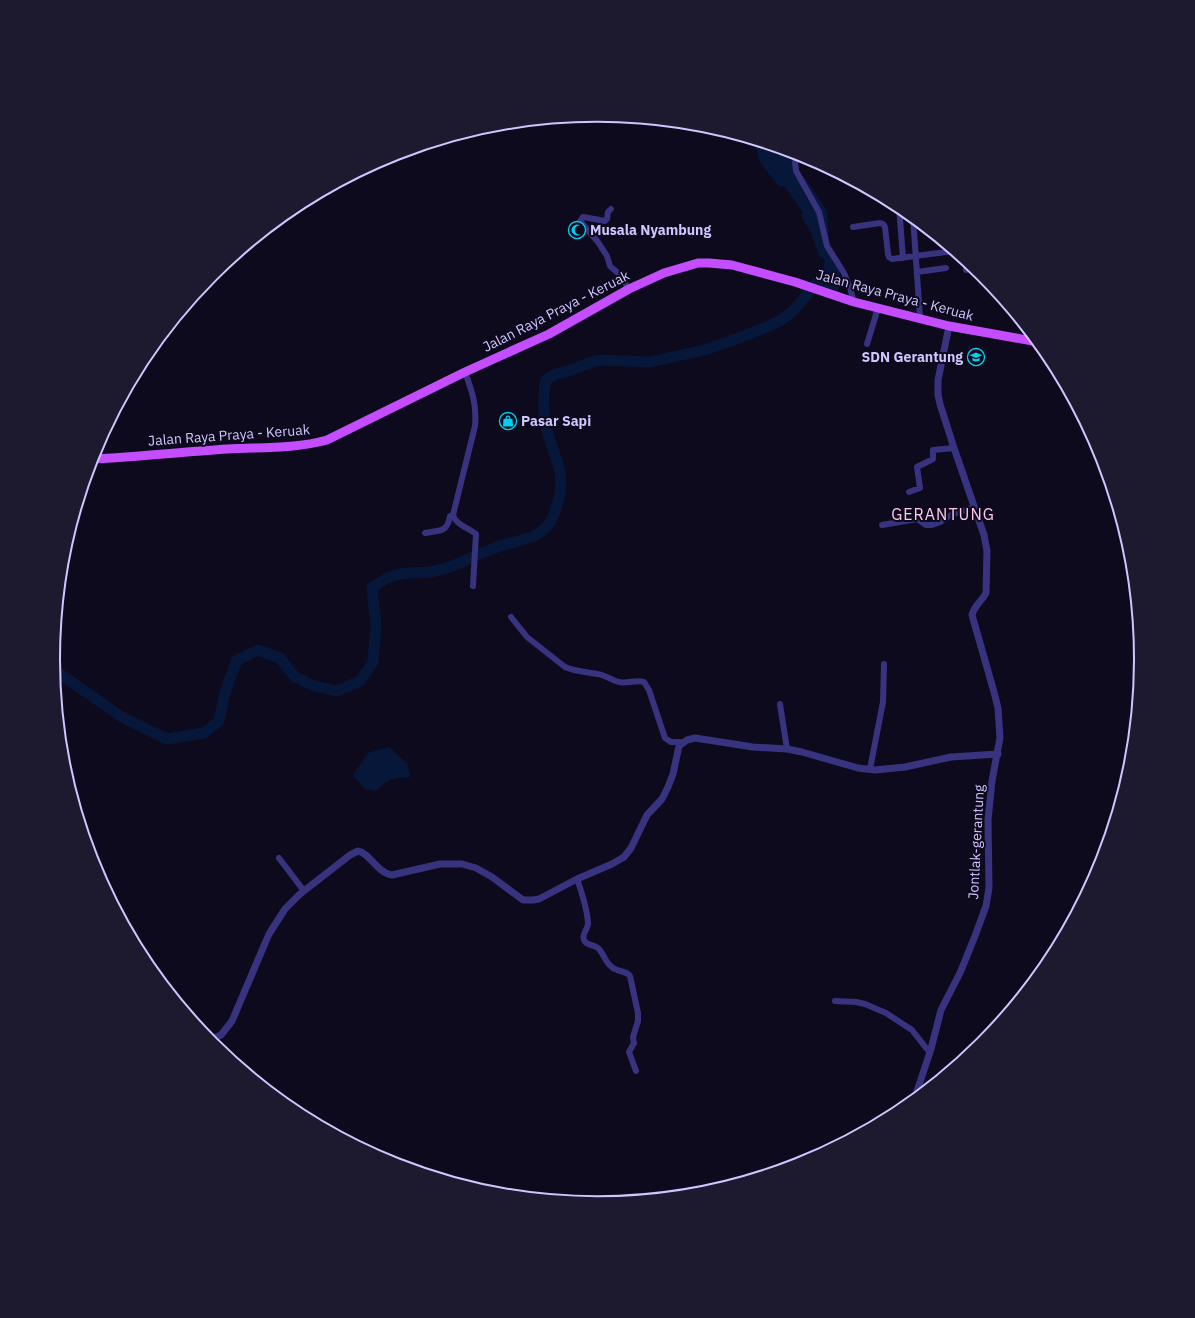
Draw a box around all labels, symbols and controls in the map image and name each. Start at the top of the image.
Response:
mosque icon: Musala Nyambung [567,220,587,240]
place label: Musala Nyambung [590,221,711,239]
street label: Jalan Raya Praya - Keruak [814,265,976,325]
street label: Jalan Raya Praya - Keruak [480,266,633,356]
school or university icon: SDN Gerantung [966,347,986,367]
place label: SDN Gerantung [862,348,963,366]
shop icon: Pasar Sapi [498,411,518,431]
place label: Pasar Sapi [521,412,591,430]
street label: Jalan Raya Praya - Keruak [147,420,311,450]
district label: GERANTUNG [891,504,995,524]
street label: Jontlak-gerantung [964,783,988,900]

